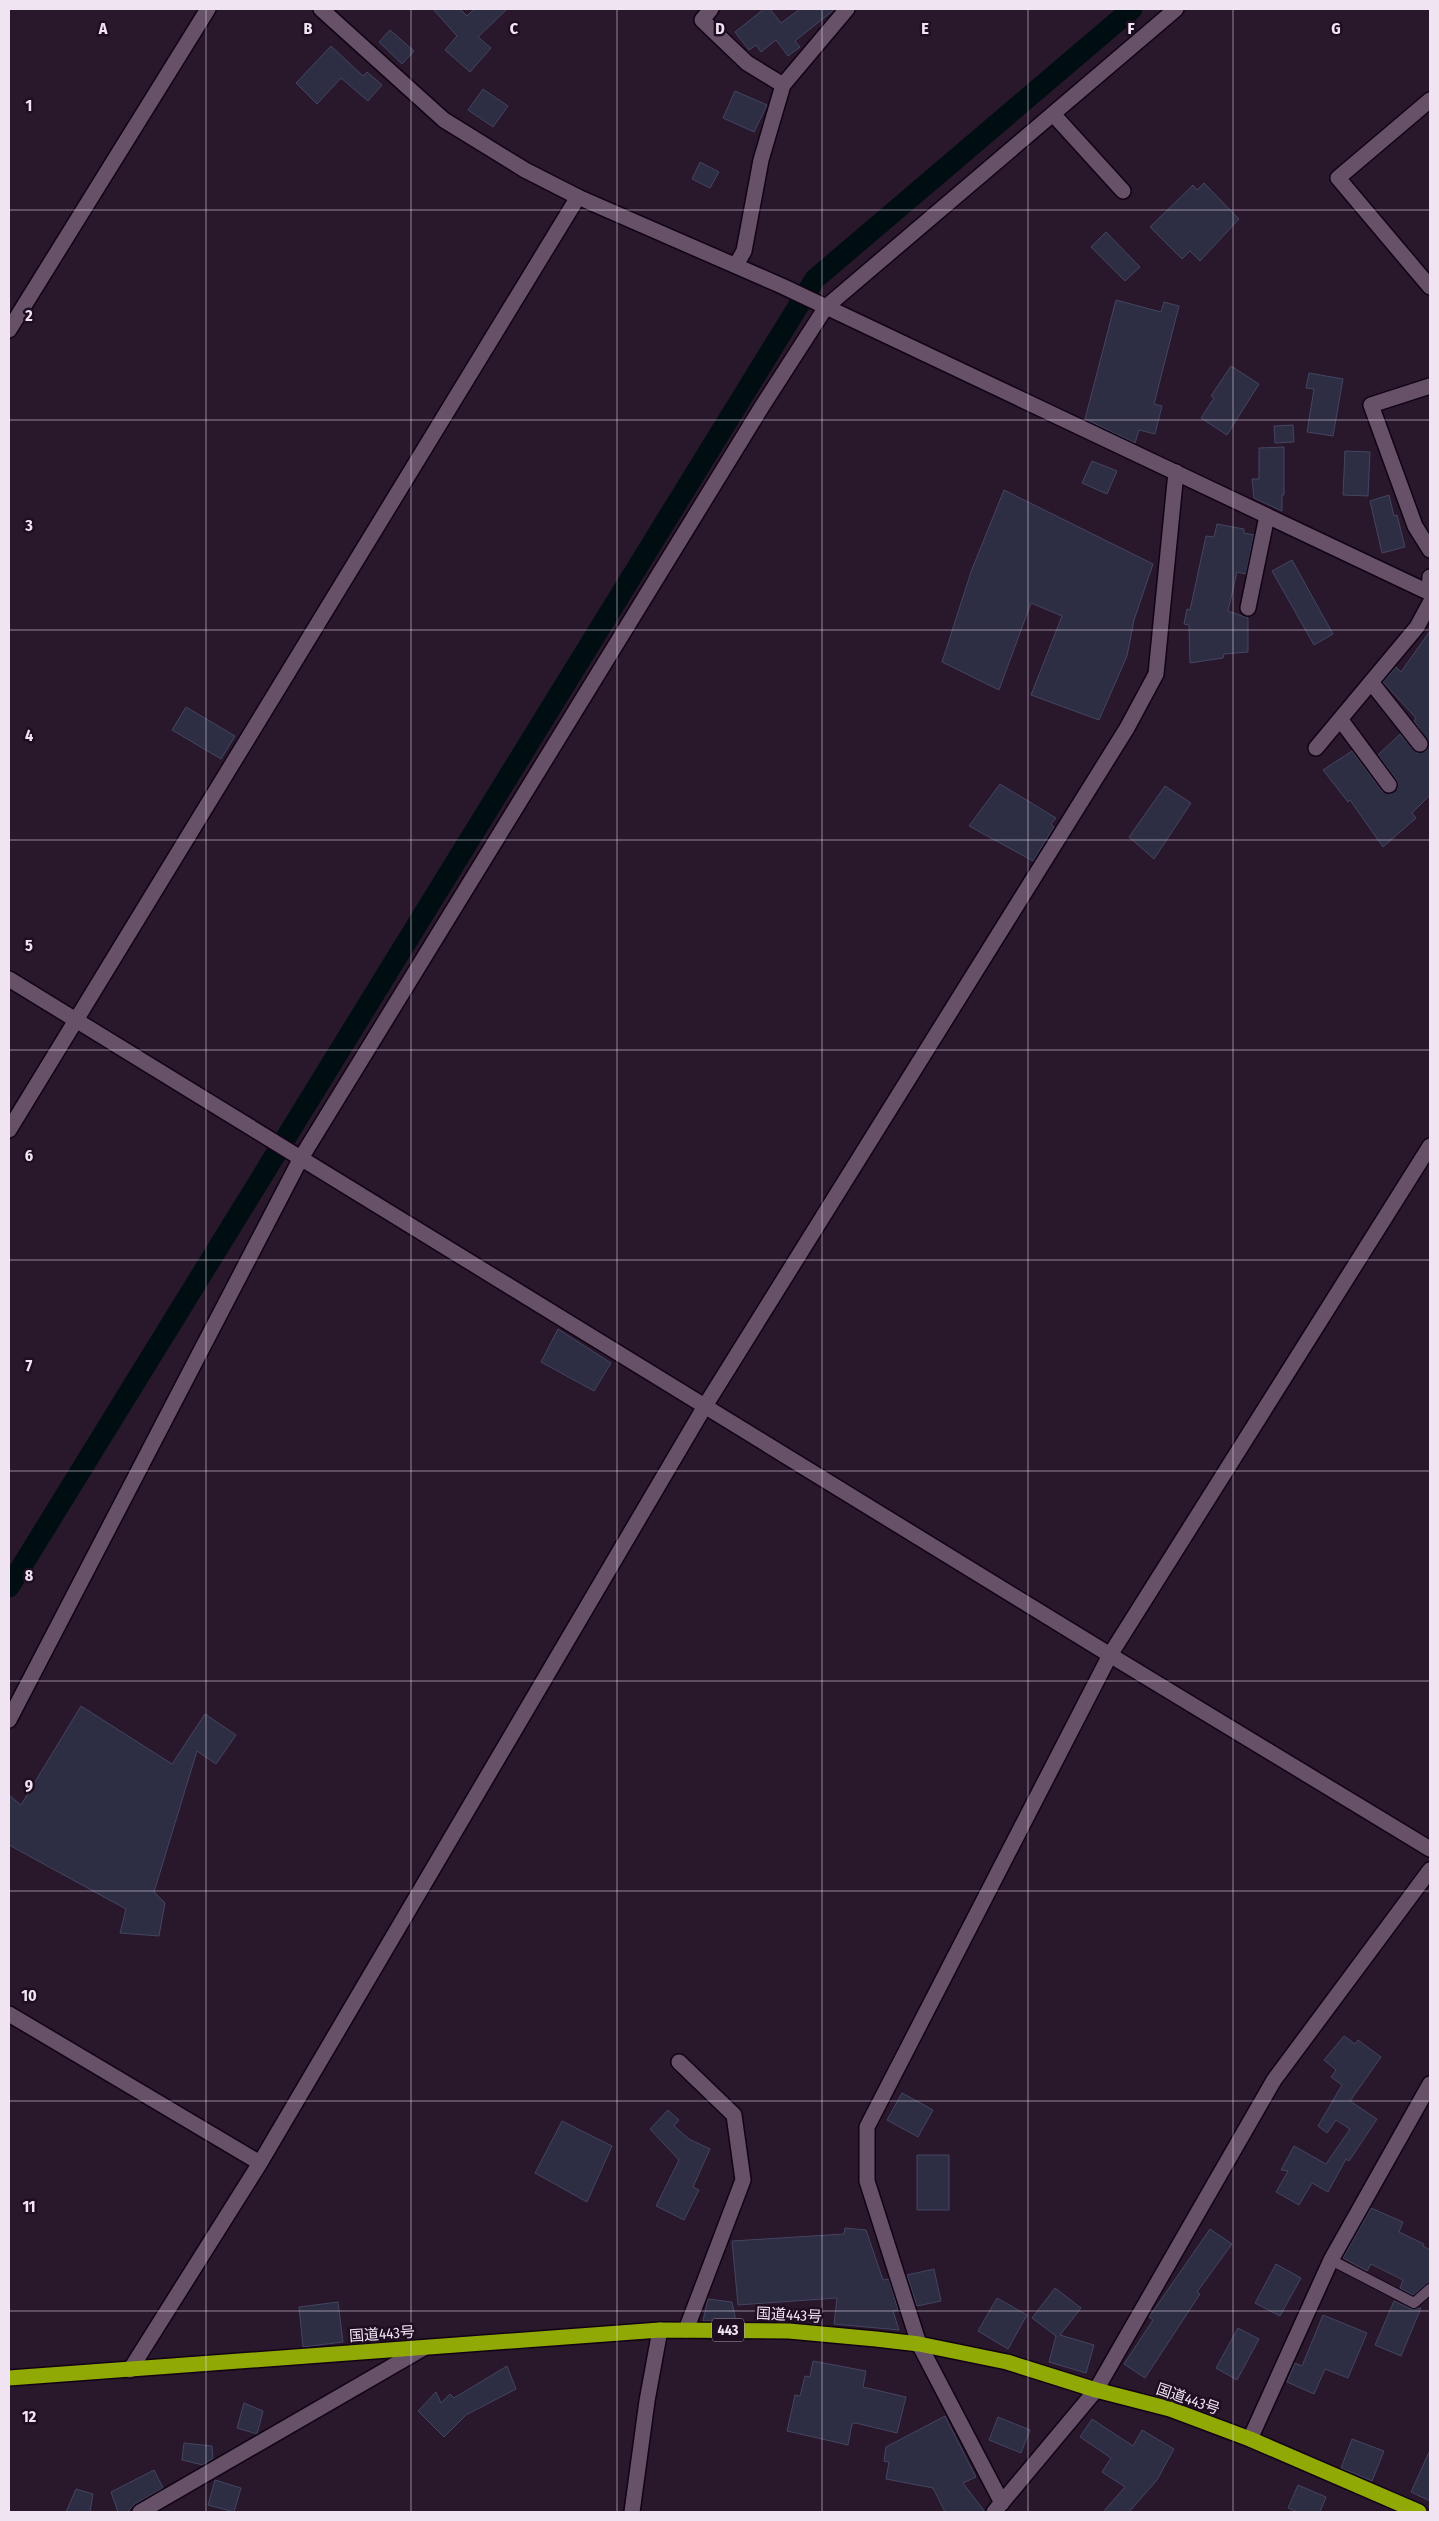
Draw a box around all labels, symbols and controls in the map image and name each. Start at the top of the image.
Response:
text: A [98,19,108,38]
text: B [304,19,313,38]
text: C [510,19,519,38]
text: D [715,19,725,38]
text: E [921,19,929,38]
text: F [1127,19,1135,38]
text: G [1331,19,1341,38]
text: 1 [26,96,32,115]
text: 2 [24,306,33,325]
text: 3 [24,516,33,535]
text: 4 [25,726,33,745]
text: 5 [25,936,33,955]
text: 6 [25,1146,33,1165]
text: 7 [26,1356,33,1375]
text: 8 [25,1566,34,1585]
text: 9 [25,1776,33,1795]
text: 10 [21,1986,37,2005]
text: 11 [22,2197,36,2216]
street label: 国道443号 [756,2304,822,2326]
road number: 443 [712,2318,744,2342]
street label: 国道443号 [348,2323,416,2345]
street label: 国道443号 [1154,2380,1222,2418]
text: 12 [22,2407,37,2426]

